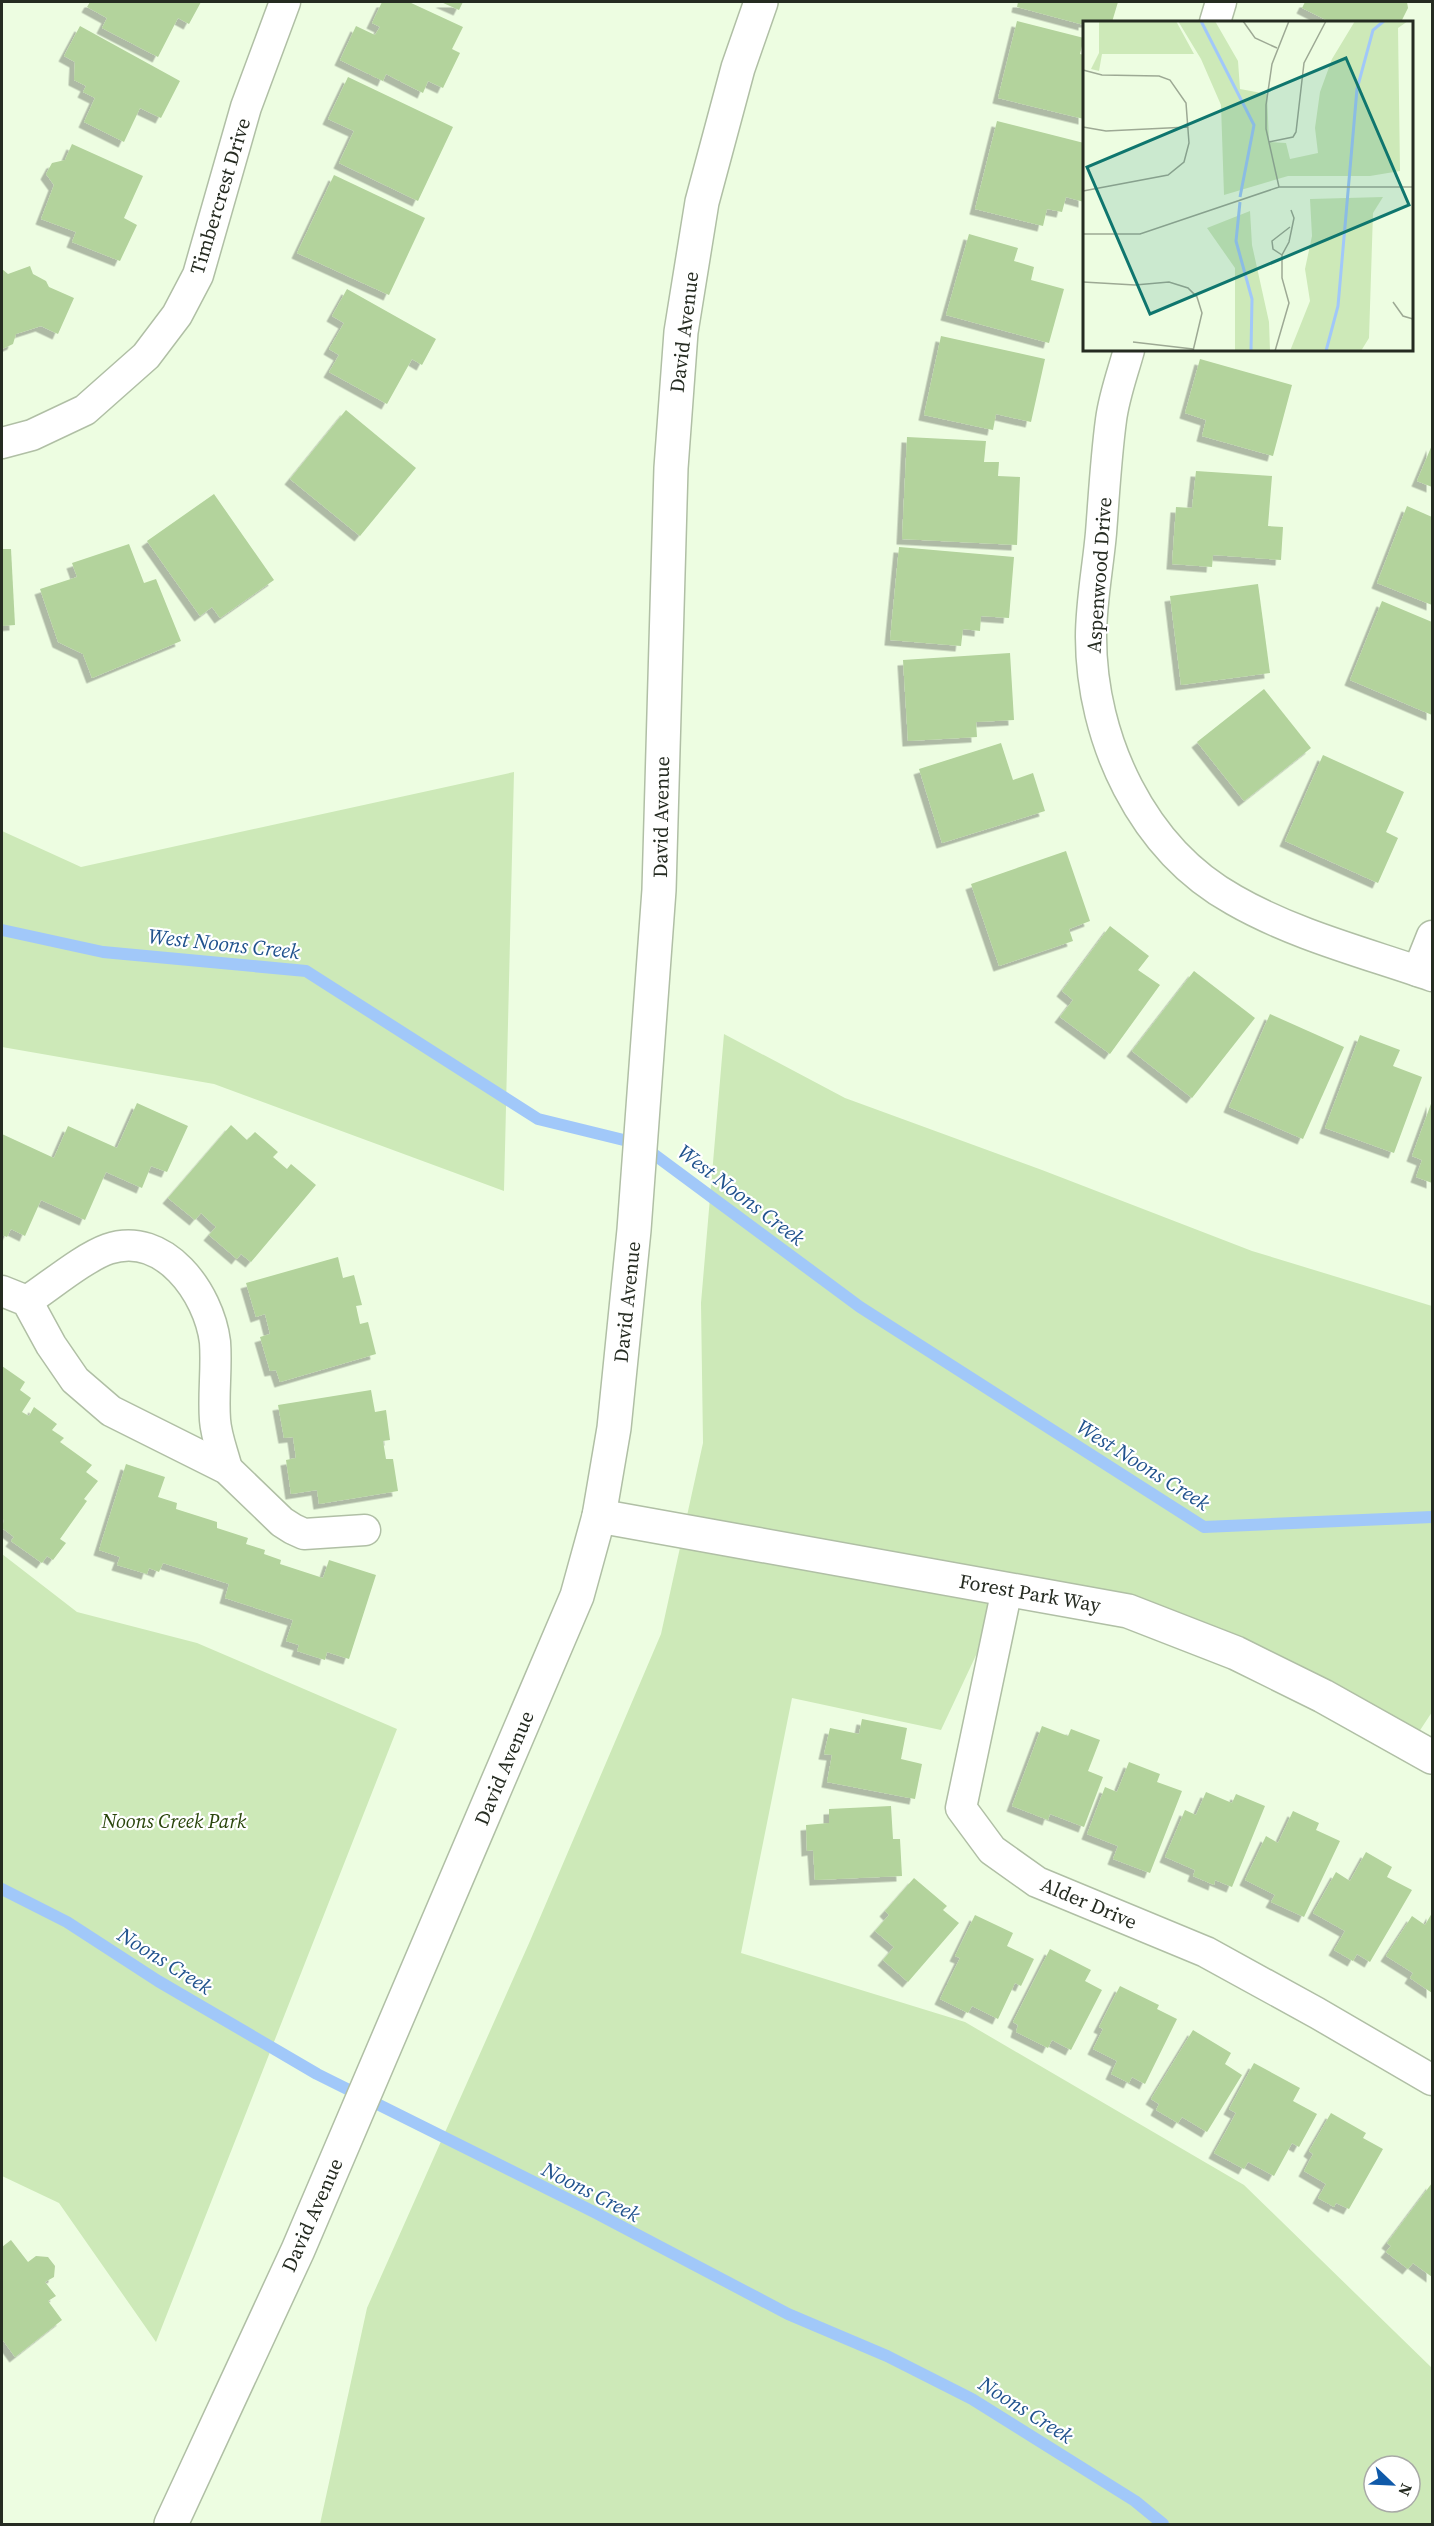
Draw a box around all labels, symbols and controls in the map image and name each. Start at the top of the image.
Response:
inset map [1083,21,1413,351]
street label: Timbercrest Drive [183,114,257,278]
street label: David Avenue [663,270,705,394]
street label: Aspenwood Drive [1080,496,1118,654]
street label: David Avenue [646,756,676,878]
water label: West Noons Creek [147,921,301,966]
water label: West Noons Creek [672,1137,811,1252]
street label: David Avenue [607,1240,647,1364]
water label: West Noons Creek [1071,1412,1216,1517]
street label: Forest Park Way [957,1567,1104,1619]
street label: David Avenue [467,1707,541,1829]
park label: Noons Creek Park [101,1807,247,1835]
street label: Alder Drive [1037,1870,1141,1936]
water label: Noons Creek [112,1920,218,2001]
street label: David Avenue [274,2154,350,2276]
water label: Noons Creek [536,2154,645,2229]
water label: Noons Creek [973,2369,1079,2450]
north arrow [1362,2454,1422,2514]
text: N [1393,2480,1418,2500]

